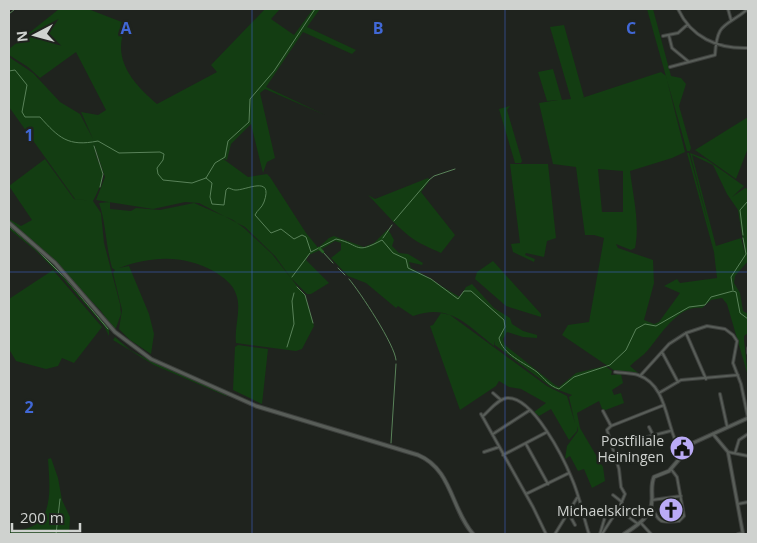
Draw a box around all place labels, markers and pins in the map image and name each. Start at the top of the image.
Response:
place label: Postfiliale Heiningen [598,431,664,466]
public building icon: Postfiliale Heiningen [669,435,695,461]
church icon: Michaelskirche [658,497,684,523]
place label: Michaelskirche [557,501,654,520]

